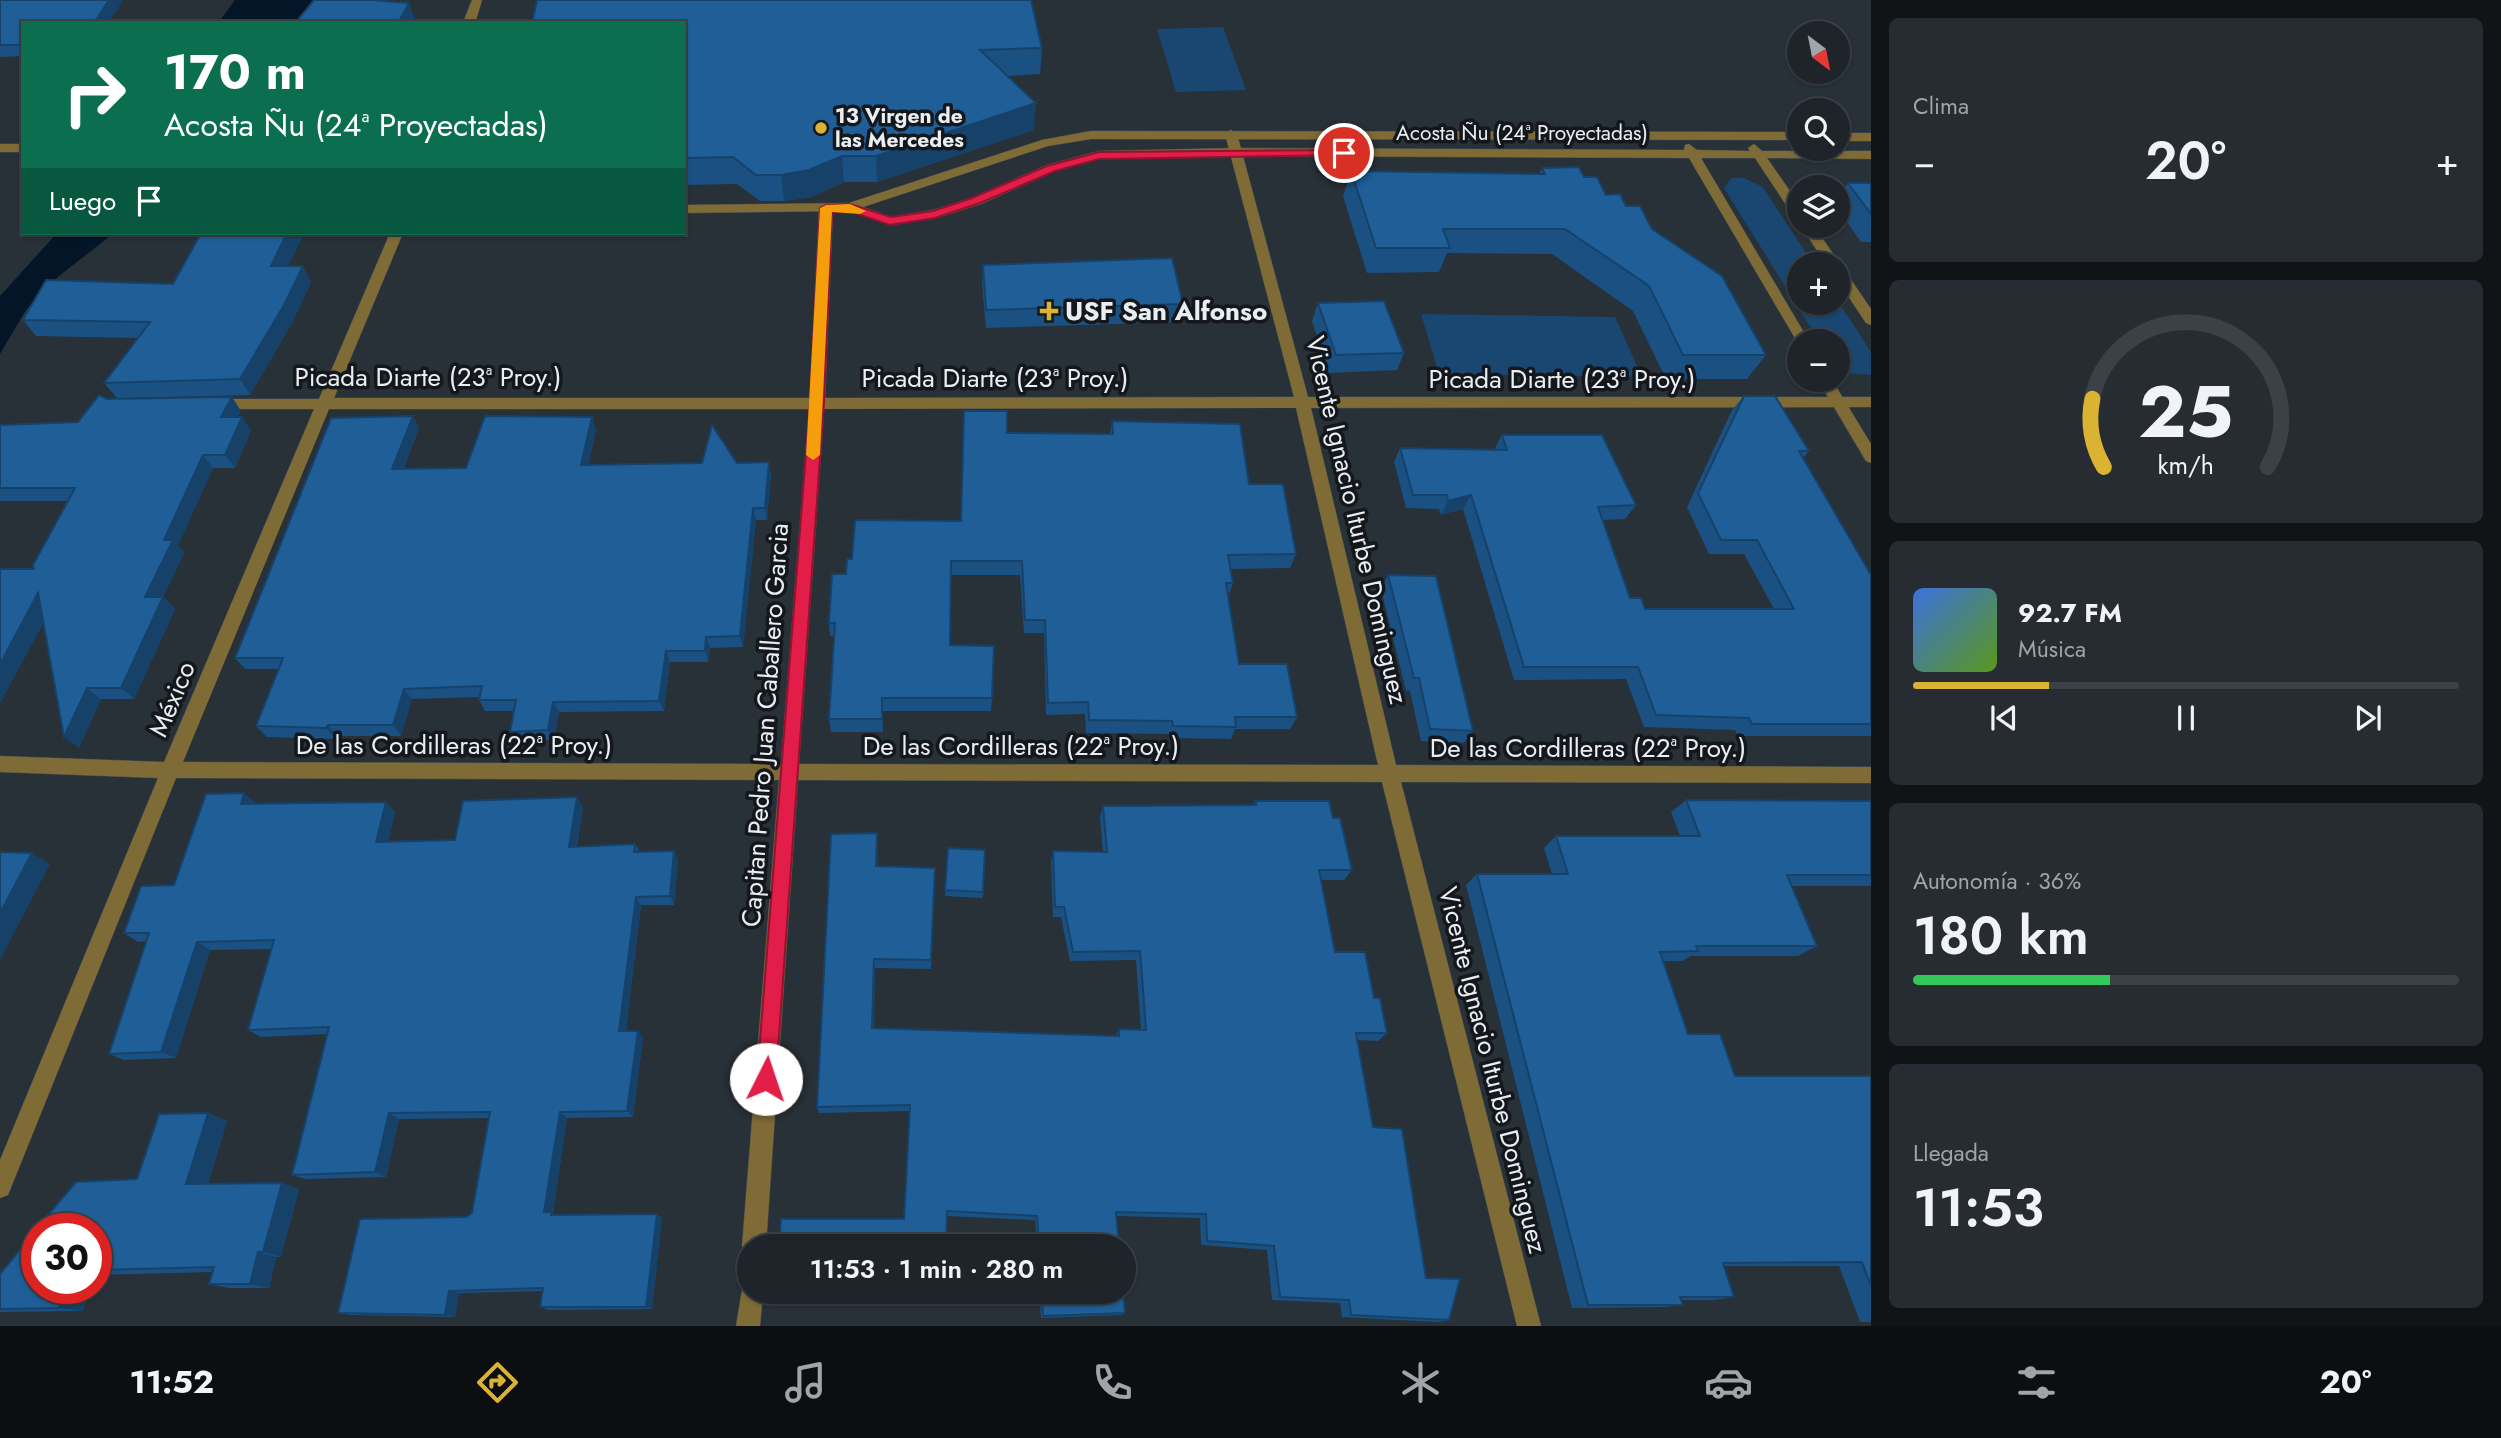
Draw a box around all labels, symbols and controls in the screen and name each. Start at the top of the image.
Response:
north arrow [1787,21,1850,84]
map controls [1787,21,1850,392]
text: 170 m [164,37,306,107]
icon: right [49,49,140,140]
text: Clima [1913,89,1969,123]
button: search [1787,98,1850,161]
place label: 13 Virgen de las Mercedes [835,101,964,155]
text: Acosta Ñu (24ª Proyectadas) [164,102,548,148]
street label: Acosta Ñu (24ª Proyectadas) [1396,118,1648,148]
marker: 13 Virgen de las Mercedes [813,120,829,136]
pin [1314,123,1374,183]
text: 20° [2145,123,2226,199]
icon: arrive [1325,134,1363,172]
text: − [1913,134,1935,189]
text: + [2436,134,2459,189]
button: layers [1787,175,1850,238]
text: Luego [49,182,116,220]
icon: arrive [130,182,168,220]
button: + [1787,252,1850,315]
place label: USF San Alfonso [1065,292,1267,330]
marker: USF San Alfonso [1039,301,1059,321]
button: − [1787,329,1850,392]
street label: Vicente Ignacio Iturbe Dominguez [1296,332,1418,708]
street label: Picada Diarte (23ª Proy.) [294,358,562,396]
street label: Picada Diarte (23ª Proy.) [861,359,1129,397]
street label: Picada Diarte (23ª Proy.) [1428,360,1696,398]
text: 25 [2139,360,2233,465]
text: km/h [2158,447,2214,483]
street label: Capitan Pedro Juan Caballero Garcia [732,522,798,928]
text: 92.7 FM [2018,594,2122,632]
text: Música [2018,632,2086,666]
street label: México [139,655,205,743]
icon: previous [1985,699,2023,737]
icon: pause [2167,699,2205,737]
icon: next [2349,699,2387,737]
street label: De las Cordilleras (22ª Proy.) [296,726,612,764]
street label: De las Cordilleras (22ª Proy.) [863,727,1179,765]
street label: De las Cordilleras (22ª Proy.) [1430,729,1746,767]
text: Autonomía · 36% [1913,864,2081,898]
street label: Vicente Ignacio Iturbe Dominguez [1429,883,1557,1257]
text: 180 km [1913,898,2089,974]
position arrow [729,1042,803,1116]
text: Llegada [1913,1136,1989,1170]
text: 11:53 [1913,1170,2044,1246]
speed limit sign: 30 [21,1213,112,1304]
text: 11:53 · 1 min · 280 m [810,1250,1063,1288]
icon: directions [473,1358,522,1407]
icon: music [781,1358,830,1407]
icon: phone [1088,1358,1137,1407]
icon: climate [1396,1358,1445,1407]
icon: car [1704,1358,1753,1407]
icon: filters [2012,1358,2061,1407]
text: 11:52 [129,1359,214,1405]
text: 20° [2320,1359,2372,1405]

